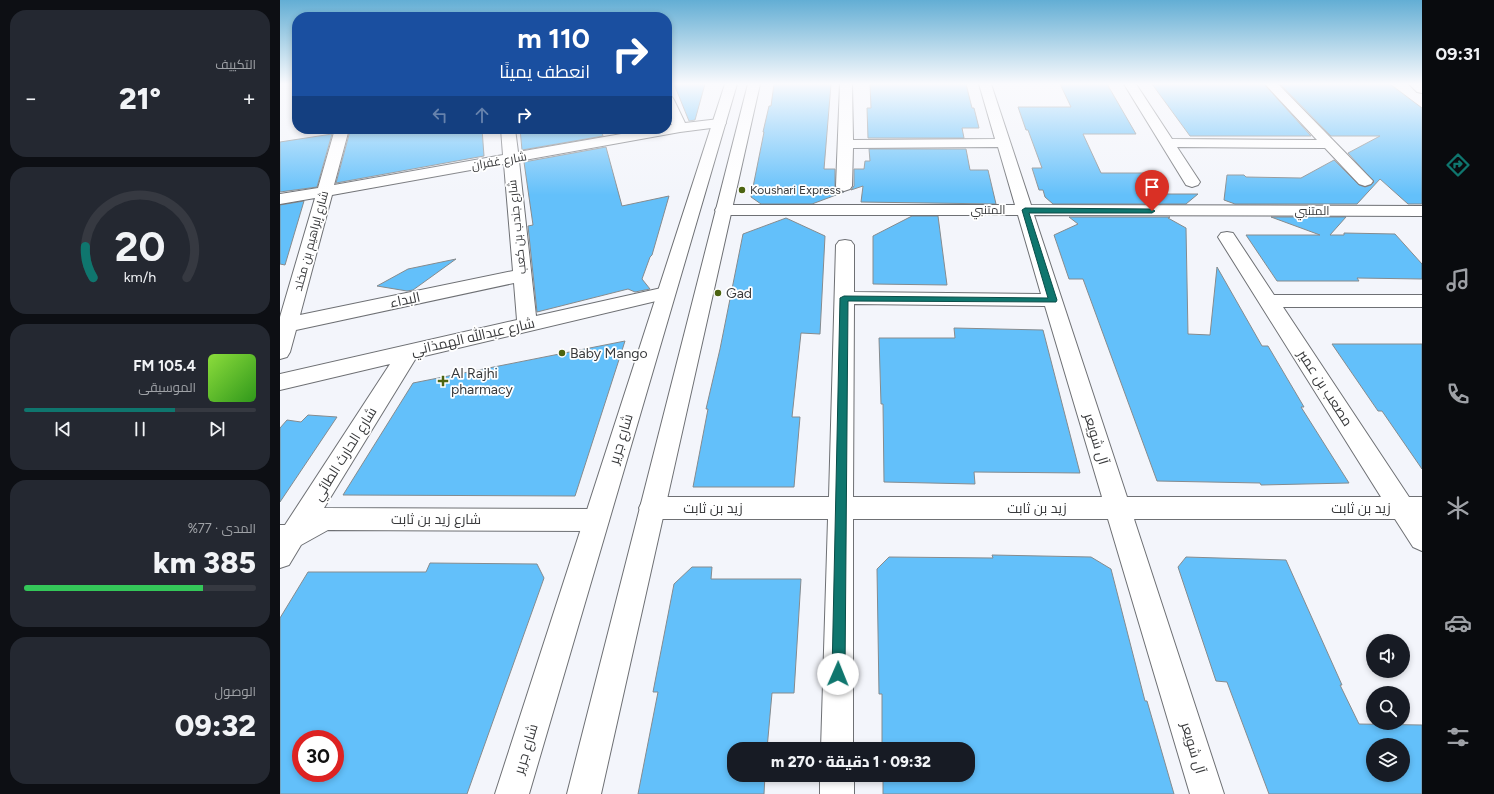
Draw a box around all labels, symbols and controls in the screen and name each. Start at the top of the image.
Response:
text: 110 m [517,21,590,55]
icon: right [604,28,656,80]
text: 09:31 [1435,43,1481,65]
text: التكييف [215,57,256,72]
text: انعطف يمينًا [499,61,590,83]
text: 21° [119,80,161,117]
text: − [24,85,38,112]
text: + [242,85,256,112]
icon: left [429,104,451,126]
icon: ahead [471,104,493,126]
icon: right [513,104,535,126]
street label: شارع غفران [470,149,528,174]
icon: directions [1444,151,1472,179]
pin [1135,170,1169,211]
icon: arrive [1141,176,1163,198]
street label: شارع جندب بن كعب [505,179,530,275]
place label: Koushari Express [750,183,841,197]
marker: Koushari Express [737,185,747,195]
street label: شارع إبراهيم بن مخلد [291,189,332,293]
street label: المتنبي [970,203,1006,220]
street label: المتنبي [1294,204,1330,221]
text: 20 [114,221,166,271]
icon: music [1444,266,1472,294]
text: km/h [124,268,156,286]
place label: Gad [726,285,752,302]
marker: Gad [713,288,723,298]
street label: البداء [388,289,422,311]
street label: شارع عبدالله الهمذاني [409,314,537,362]
place label: Baby Mango [570,345,648,362]
street label: مصعب بن عمير [1293,346,1356,429]
marker: Baby Mango [557,348,567,358]
text: 105.4 FM [133,357,196,375]
place label: Al Rajhi pharmacy [451,365,513,398]
marker: Al Rajhi pharmacy [438,376,448,386]
text: الموسيقى [138,380,196,395]
icon: phone [1444,380,1472,408]
street label: شارع الحارث الطائي [309,404,383,506]
street label: آل شويعر [1080,410,1112,467]
street label: شارع جرير [605,412,637,467]
icon: previous [52,418,74,440]
icon: pause [129,418,151,440]
icon: next [206,418,228,440]
icon: climate [1444,494,1472,522]
street label: زيد بن ثابت [683,500,743,517]
street label: زيد بن ثابت [1007,500,1067,517]
street label: زيد بن ثابت [1331,500,1391,517]
street label: شارع زيد بن ثابت [391,511,481,528]
text: المدى · 77% [188,521,256,536]
text: 385 km [153,544,256,581]
icon: car [1444,609,1472,637]
map controls [1366,634,1410,782]
button: sound [1366,634,1410,678]
position arrow [817,653,859,695]
text: الوصول [215,684,256,699]
button: search [1366,686,1410,730]
text: 09:32 [175,707,256,744]
street label: آل شويعر [1177,719,1209,776]
street label: شارع جرير [510,722,542,777]
icon: filters [1444,723,1472,751]
speed limit sign: 30 [292,730,344,782]
button: layers [1366,738,1410,782]
text: 09:32 · 1 دقيقة · 270 m [771,753,931,771]

